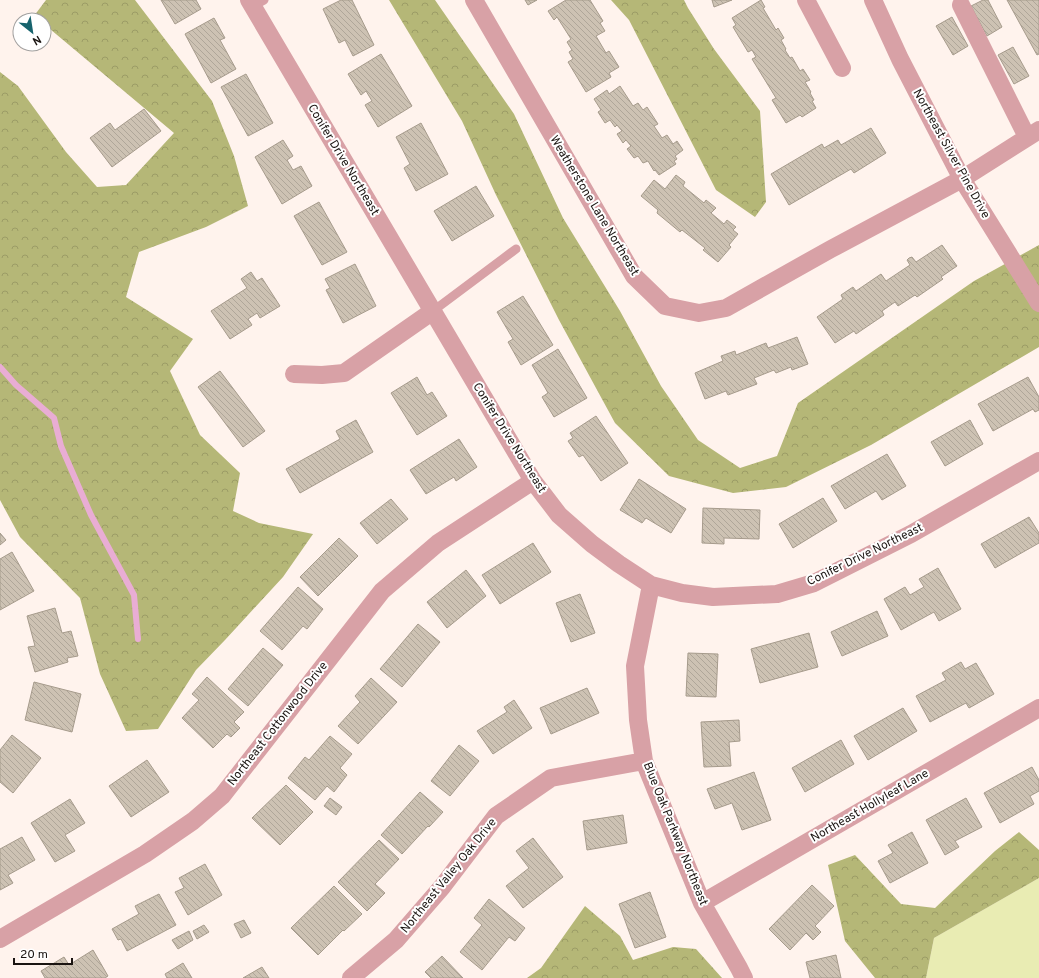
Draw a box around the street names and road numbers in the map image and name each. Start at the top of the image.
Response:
street label: Northeast Silver Pine Drive [909,86,993,222]
street label: Conifer Drive Northeast [303,101,383,219]
street label: Weatherstone Lane Northeast [546,133,642,279]
street label: Conifer Drive Northeast [468,380,550,496]
street label: Conifer Drive Northeast [804,520,926,590]
street label: Northeast Cottonwood Drive [224,659,332,789]
street label: Blue Oak Parkway Northeast [639,760,711,908]
street label: Northeast Hollyleaf Lane [808,766,932,846]
street label: Northeast Valley Oak Drive [398,815,500,937]

